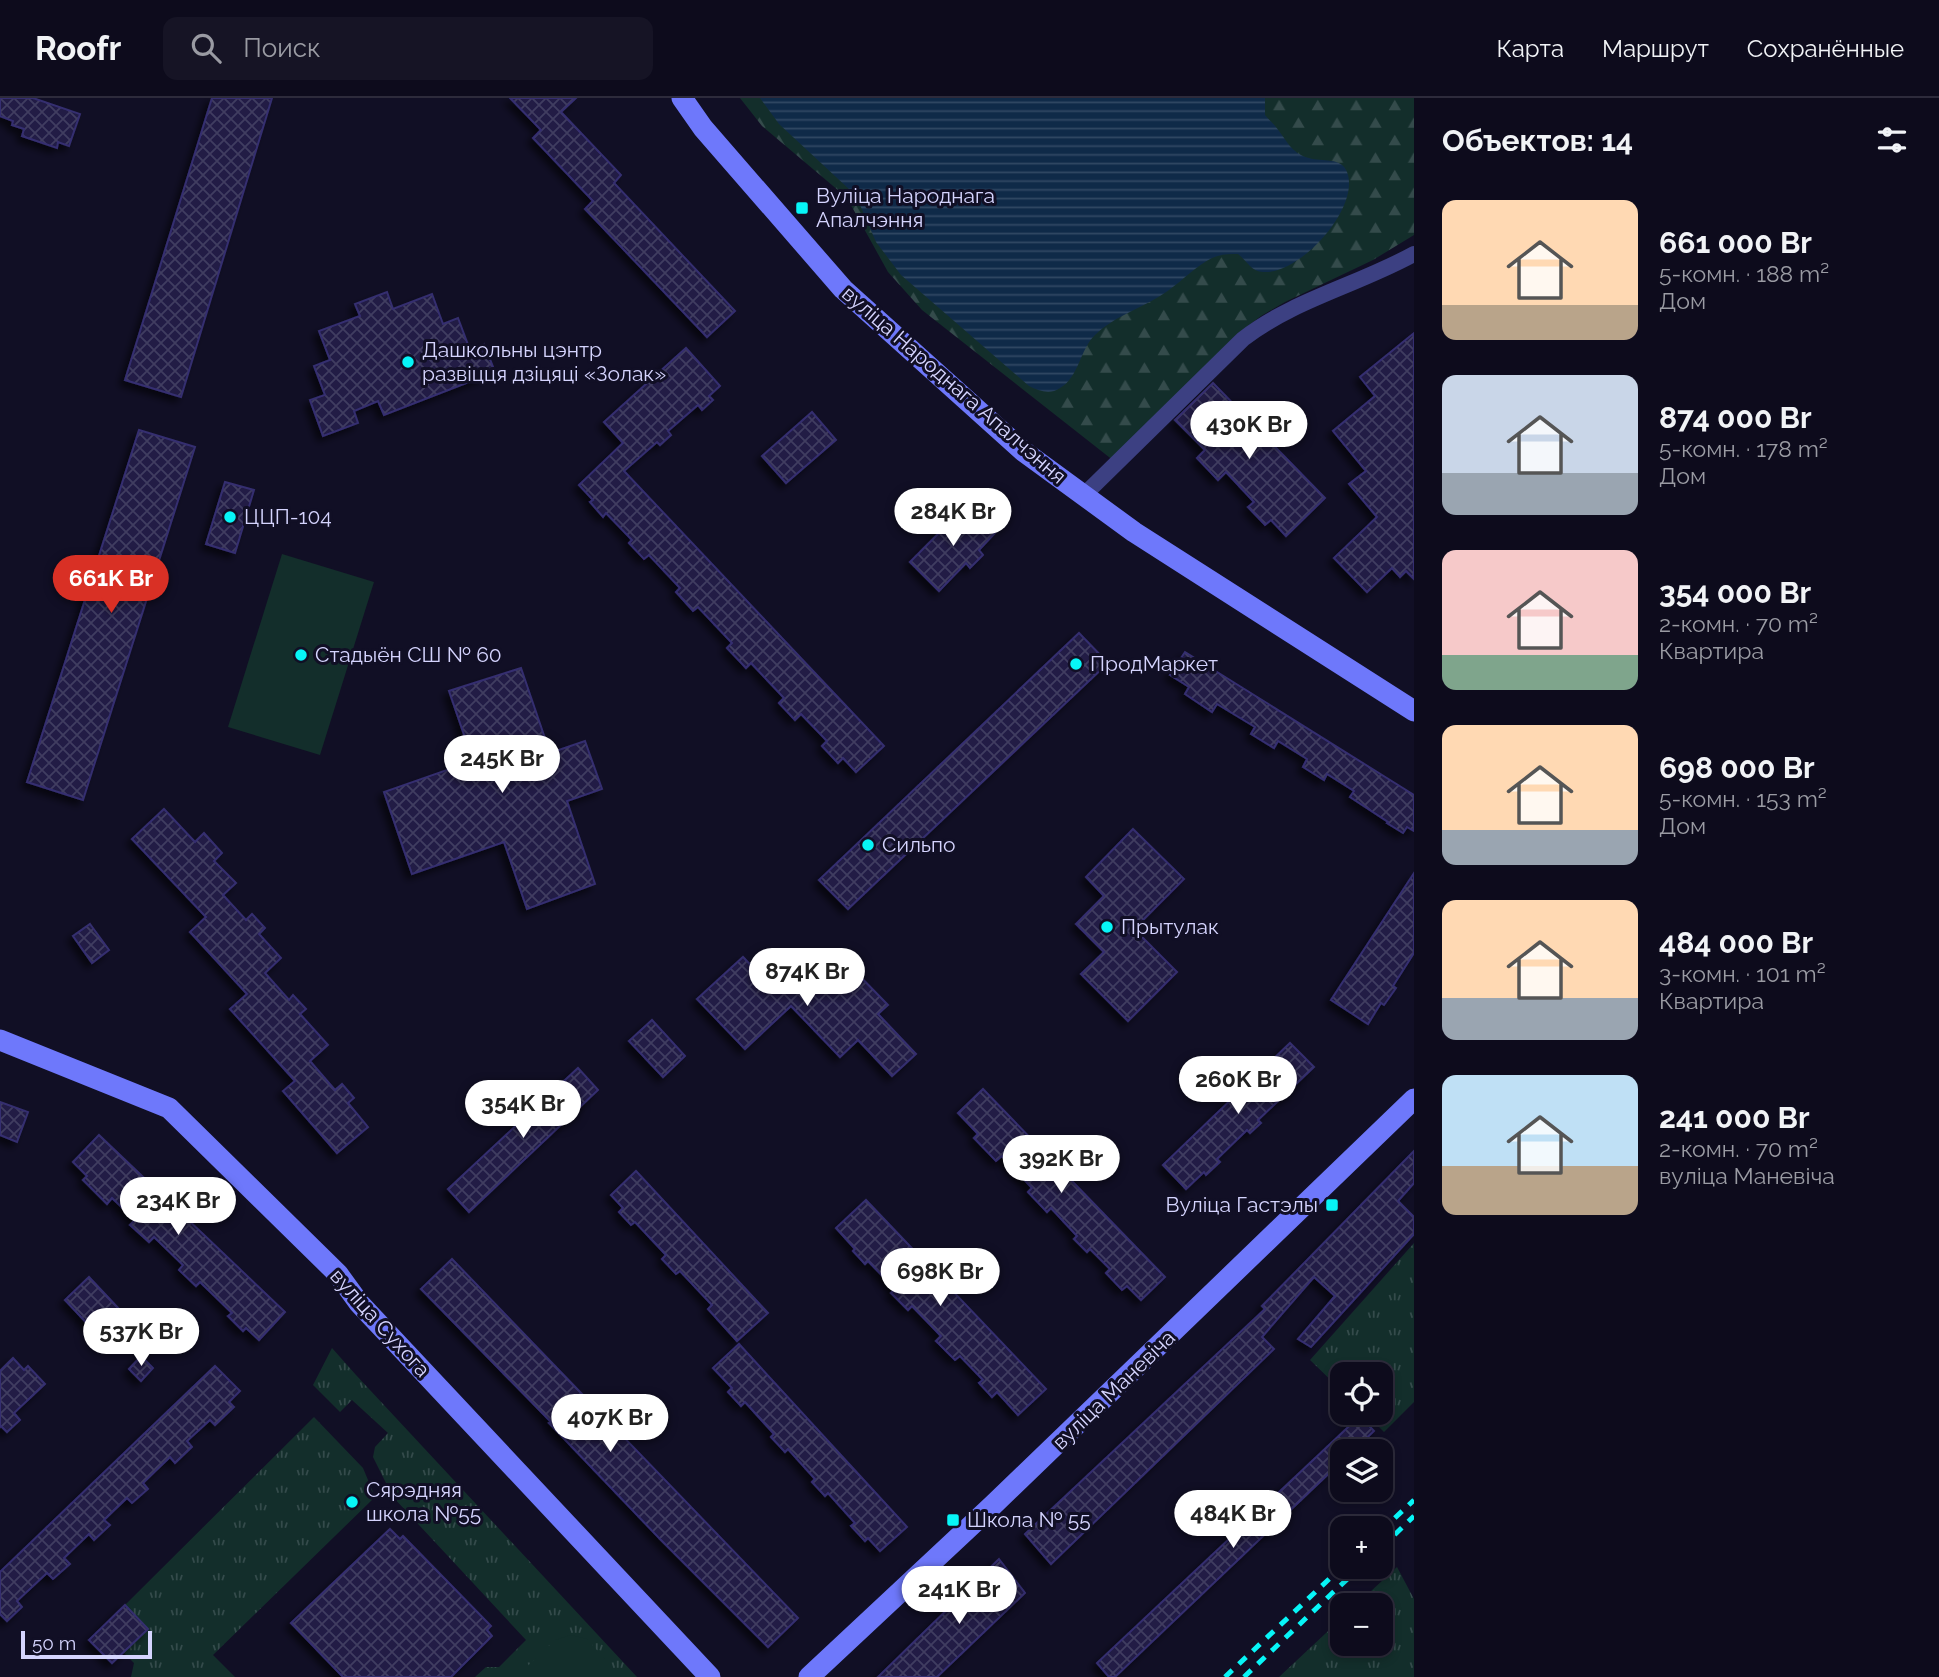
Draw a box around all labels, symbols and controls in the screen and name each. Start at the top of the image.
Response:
search box [163,17,653,80]
text: Roofr [35,29,121,68]
icon: search [187,29,225,67]
text: Поиск [243,33,320,63]
text: Карта [1496,34,1564,63]
text: Маршрут [1602,34,1709,63]
text: Сохранённые [1747,34,1904,63]
icon: filters [1873,121,1911,159]
text: Объектов: 14 [1442,123,1633,158]
place label: Вуліца Народнага Апалчэння [816,183,995,232]
marker: Вуліца Народнага Апалчэння [794,200,810,216]
text: 661 000 Br [1659,225,1812,260]
icon: home [1498,228,1582,312]
text: 5-комн. · 188 m² [1659,260,1829,287]
street label: вуліца Народнага Апалчэння [837,281,1071,489]
text: Дом [1659,287,1706,314]
place label: Дашкольны цэнтр развіцця дзіцяці «Золак» [422,337,666,386]
marker: Дашкольны цэнтр развіцця дзіцяці «Золак» [400,354,416,370]
text: 874 000 Br [1659,400,1812,435]
pin: 430K Br [1184,402,1314,461]
icon: home [1498,403,1582,487]
text: 430K Br [1206,410,1292,437]
text: 5-комн. · 178 m² [1659,435,1828,462]
text: Дом [1659,462,1706,489]
pin: 284K Br [888,489,1018,548]
text: 284K Br [910,497,996,524]
place label: ЦЦП-104 [244,504,332,529]
marker: ЦЦП-104 [222,509,238,525]
pin: 661K Br [46,556,176,615]
text: 661K Br [69,564,153,591]
text: 354 000 Br [1659,575,1811,610]
icon: home [1498,578,1582,662]
text: 2-комн. · 70 m² [1659,610,1818,637]
text: Квартира [1659,637,1764,664]
place label: Стадыён СШ № 60 [315,642,502,667]
marker: Стадыён СШ № 60 [293,647,309,663]
place label: ПродМаркет [1090,651,1218,676]
marker: ПродМаркет [1068,656,1084,672]
pin: 245K Br [437,736,567,795]
text: 245K Br [460,744,544,771]
text: 698 000 Br [1659,750,1815,785]
icon: home [1498,753,1582,837]
text: 5-комн. · 153 m² [1659,785,1827,812]
text: Дом [1659,812,1706,839]
place label: Сильпо [882,832,956,857]
marker: Сильпо [860,837,876,853]
place label: Прытулак [1121,914,1219,939]
marker: Прытулак [1099,919,1115,935]
text: 484 000 Br [1659,925,1813,960]
icon: home [1498,928,1582,1012]
pin: 874K Br [742,948,872,1008]
text: 874K Br [765,957,849,984]
text: 3-комн. · 101 m² [1659,960,1826,987]
text: Квартира [1659,987,1764,1014]
pin: 260K Br [1173,1056,1303,1116]
text: 260K Br [1195,1065,1281,1092]
pin: 354K Br [458,1080,588,1140]
text: 354K Br [481,1089,565,1116]
text: 241 000 Br [1659,1100,1810,1135]
icon: home [1498,1103,1582,1187]
text: 2-комн. · 70 m² [1659,1135,1818,1162]
pin: 392K Br [996,1136,1126,1195]
text: 392K Br [1019,1144,1103,1171]
text: вуліца Маневіча [1659,1162,1835,1189]
pin: 234K Br [113,1178,243,1237]
text: 234K Br [136,1186,220,1213]
place label: Вуліца Гастэлы [1165,1192,1318,1217]
marker: Вуліца Гастэлы [1324,1197,1340,1213]
pin: 698K Br [875,1248,1005,1308]
text: 698K Br [897,1257,983,1284]
street label: вуліца Сухога [325,1263,435,1382]
pin: 537K Br [76,1308,206,1368]
text: 537K Br [99,1317,183,1344]
street label: вуліца Маневіча [1047,1325,1180,1454]
map controls [1330,1362,1393,1656]
button: locate [1330,1362,1393,1425]
pin: 407K Br [545,1394,675,1454]
text: 407K Br [567,1403,653,1430]
button: layers [1330,1439,1393,1502]
place label: Сярэдняя школа №55 [366,1477,481,1526]
pin: 484K Br [1168,1490,1298,1550]
marker: Сярэдняя школа №55 [344,1494,360,1510]
text: 484K Br [1190,1499,1276,1526]
place label: Школа № 55 [967,1507,1091,1532]
marker: Школа № 55 [945,1512,961,1528]
button: + [1330,1516,1393,1579]
pin: 241K Br [894,1566,1024,1626]
text: 241K Br [918,1575,1000,1602]
button: − [1330,1593,1393,1656]
scale bar [21,1628,152,1660]
text: 50 m [32,1632,76,1654]

